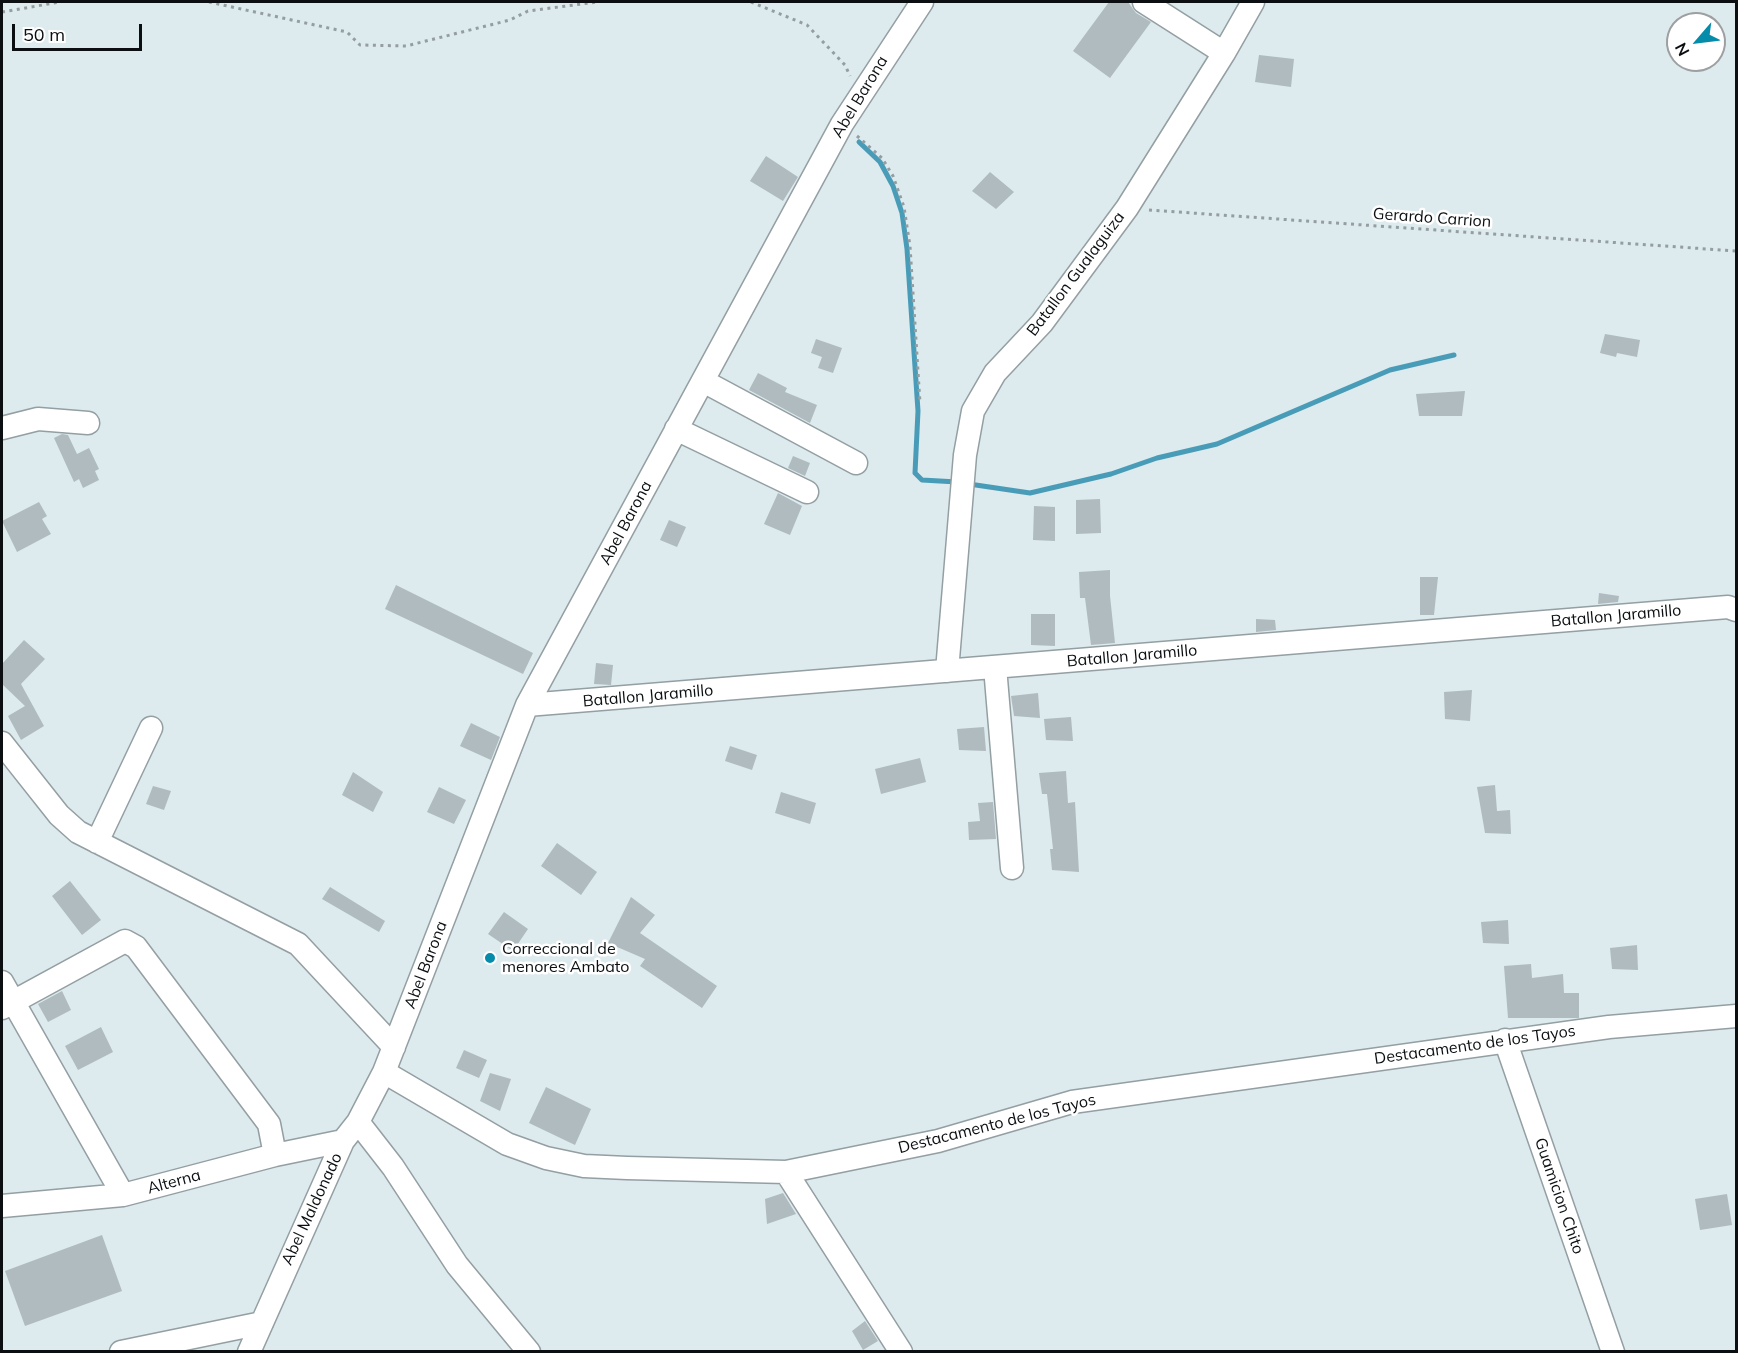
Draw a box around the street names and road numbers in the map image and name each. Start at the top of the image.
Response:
street label: Abel Barona [828,52,892,142]
street label: Gerardo Carrion [1372,204,1492,232]
street label: Batallon Gualaguiza [1023,208,1129,340]
street label: Abel Barona [596,478,656,568]
street label: Batallon Jaramillo [1550,601,1682,631]
street label: Batallon Jaramillo [1066,641,1198,671]
street label: Batallon Jaramillo [582,681,714,711]
street label: Abel Barona [400,918,452,1012]
street label: Destacamento de los Tayos [1373,1021,1577,1069]
street label: Destacamento de los Tayos [896,1090,1098,1158]
street label: Guamicion Chito [1530,1135,1588,1257]
street label: Abel Maldonado [278,1150,346,1268]
street label: Alterna [145,1166,203,1198]

